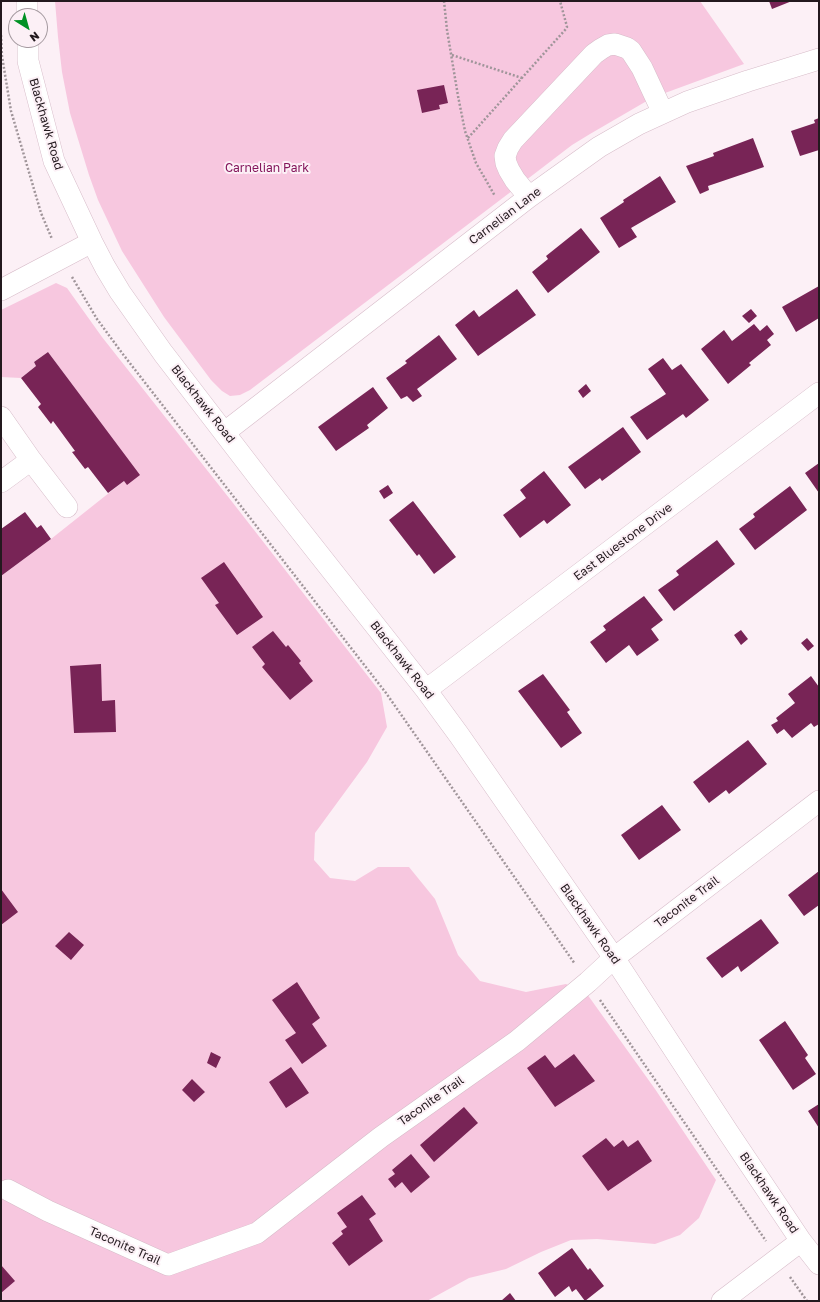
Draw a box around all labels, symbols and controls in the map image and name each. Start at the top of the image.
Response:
north arrow [8,8,48,48]
text: N [28,29,42,45]
street label: Blackhawk Road [26,76,66,172]
park label: Carnelian Park [225,161,309,175]
street label: Carnelian Lane [466,184,544,248]
street label: Blackhawk Road [168,362,238,446]
street label: East Bluestone Drive [571,500,675,584]
street label: Blackhawk Road [367,618,437,702]
street label: Taconite Trail [652,873,722,931]
street label: Blackhawk Road [557,881,623,967]
street label: Taconite Trail [395,1073,467,1129]
street label: Blackhawk Road [736,1150,802,1236]
street label: Taconite Trail [87,1224,163,1268]

